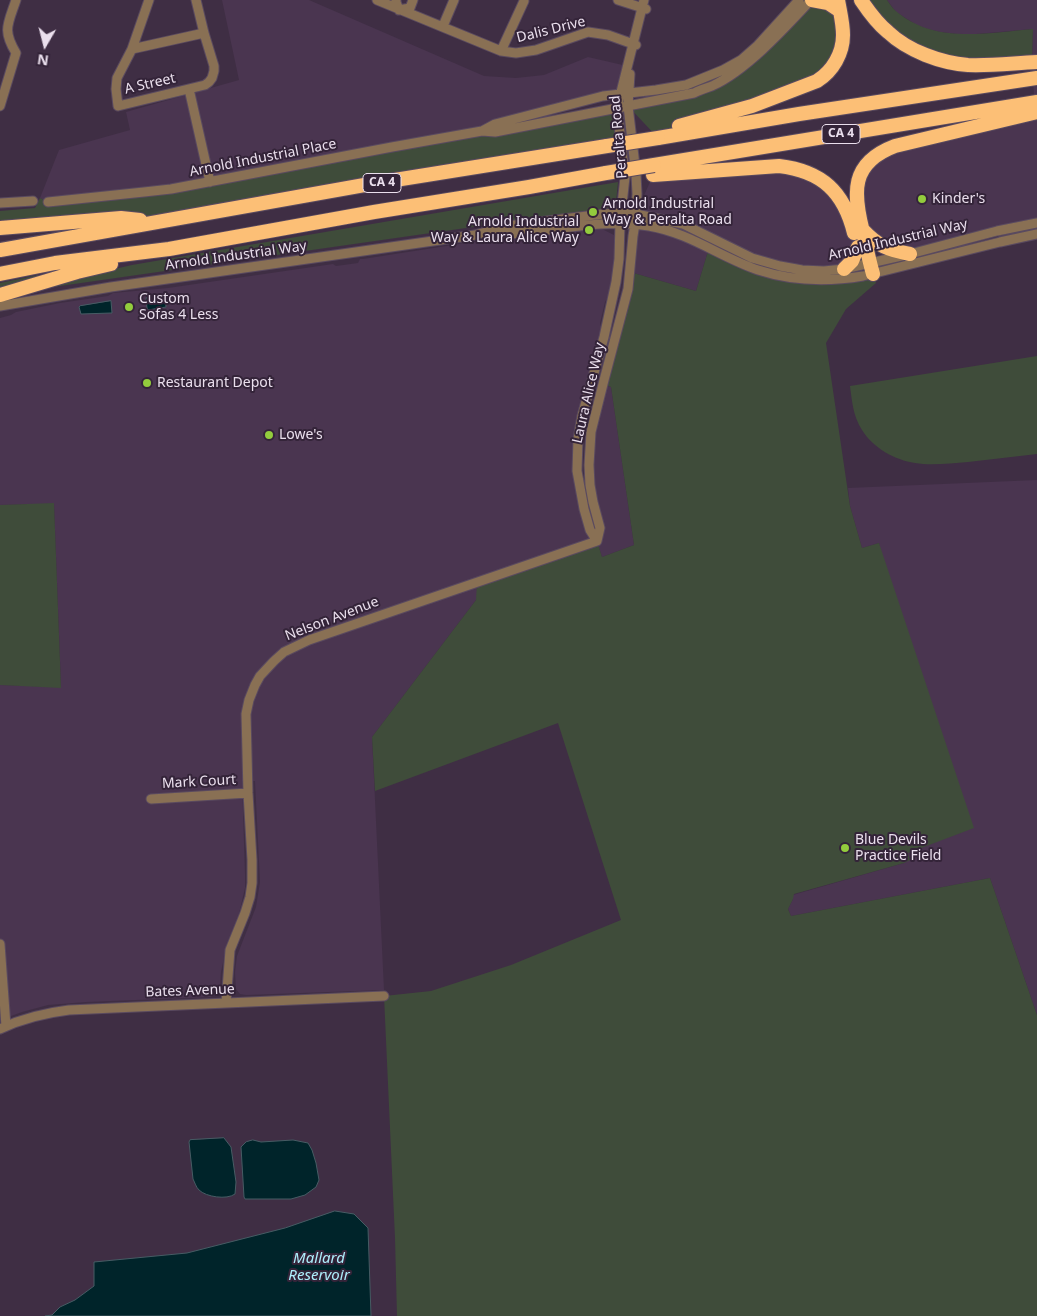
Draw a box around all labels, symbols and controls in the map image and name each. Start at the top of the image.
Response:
street label: Dalis Drive [515,13,587,47]
north arrow [20,20,70,70]
text: N [36,50,50,71]
street label: A Street [123,70,177,98]
street label: Peralta Road [607,95,631,179]
road number: CA 4 [822,125,860,144]
street label: Arnold Industrial Place [188,136,338,180]
road number: CA 4 [363,174,401,192]
place label: Kinder's [932,191,985,207]
marker: Kinder's [916,193,928,205]
place label: Arnold Industrial Way & Peralta Road [603,196,732,228]
marker: Arnold Industrial Way & Peralta Road [587,206,599,218]
place label: Arnold Industrial Way & Laura Alice Way [431,214,579,246]
street label: Arnold Industrial Way [827,216,969,264]
marker: Arnold Industrial Way & Laura Alice Way [583,224,595,236]
street label: Arnold Industrial Way [164,238,308,274]
place label: Custom Sofas 4 Less [139,291,218,324]
marker: Custom Sofas 4 Less [123,301,135,313]
street label: Laura Alice Way [569,341,609,445]
place label: Restaurant Depot [157,375,273,391]
marker: Restaurant Depot [141,377,153,389]
place label: Lowe's [279,427,323,443]
marker: Lowe's [263,429,275,441]
street label: Nelson Avenue [283,593,381,645]
street label: Mark Court [161,772,237,792]
place label: Blue Devils Practice Field [855,832,941,864]
marker: Blue Devils Practice Field [839,842,851,854]
street label: Bates Avenue [145,981,235,1001]
water label: Mallard Reservoir [288,1250,350,1285]

